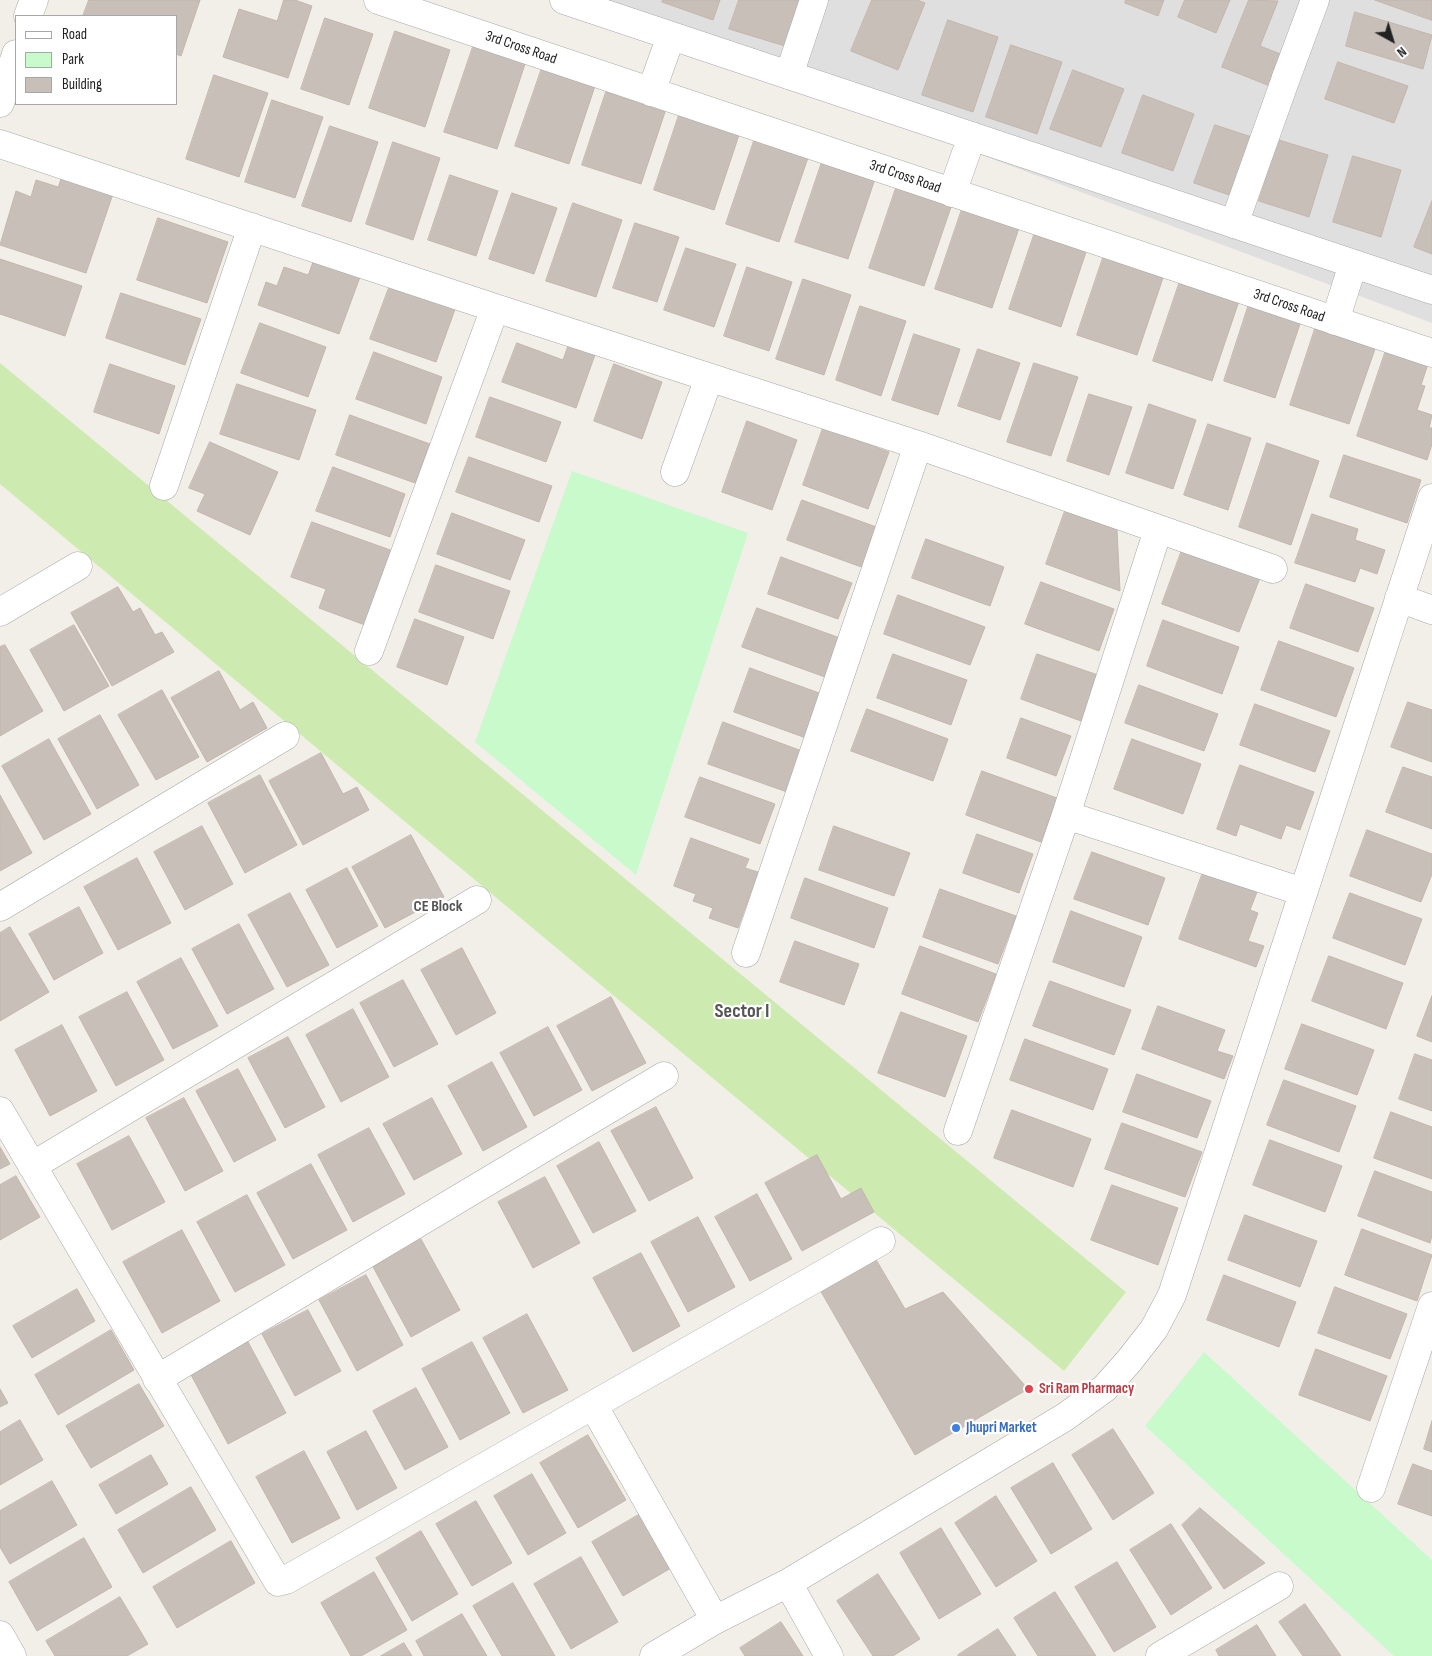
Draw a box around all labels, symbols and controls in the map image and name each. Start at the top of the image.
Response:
legend [15,15,178,105]
north arrow [1367,15,1417,65]
text: Road [62,25,87,44]
street label: 3rd Cross Road [483,27,559,69]
text: N [1394,43,1410,61]
text: Park [62,50,84,69]
text: Building [62,75,102,94]
street label: 3rd Cross Road [867,156,943,198]
street label: 3rd Cross Road [1251,285,1327,327]
district label: CE Block [414,897,462,917]
district label: Sector I [715,1000,769,1024]
place label: Sri Ram Pharmacy [1039,1380,1134,1398]
marker: Sri Ram Pharmacy [1023,1383,1035,1395]
place label: Jhupri Market [966,1419,1037,1437]
marker: Jhupri Market [950,1422,962,1434]

